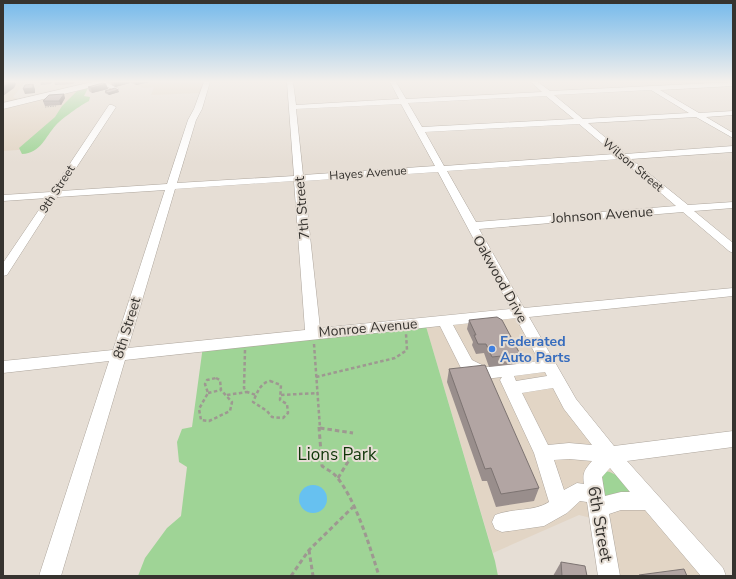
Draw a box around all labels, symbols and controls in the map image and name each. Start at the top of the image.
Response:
street label: Wilson Street [599,135,667,196]
street label: 9th Street [36,161,79,216]
street label: Hayes Avenue [329,162,407,184]
street label: 7th Street [290,176,314,240]
street label: Johnson Avenue [549,202,654,228]
street label: Oakwood Drive [468,232,532,326]
street label: 8th Street [109,295,145,361]
street label: Monroe Avenue [318,314,418,342]
place label: Federated Auto Parts [500,332,570,367]
marker: Federated Auto Parts [487,344,497,354]
park label: Lions Park [298,443,377,466]
street label: 6th Street [582,484,618,565]

